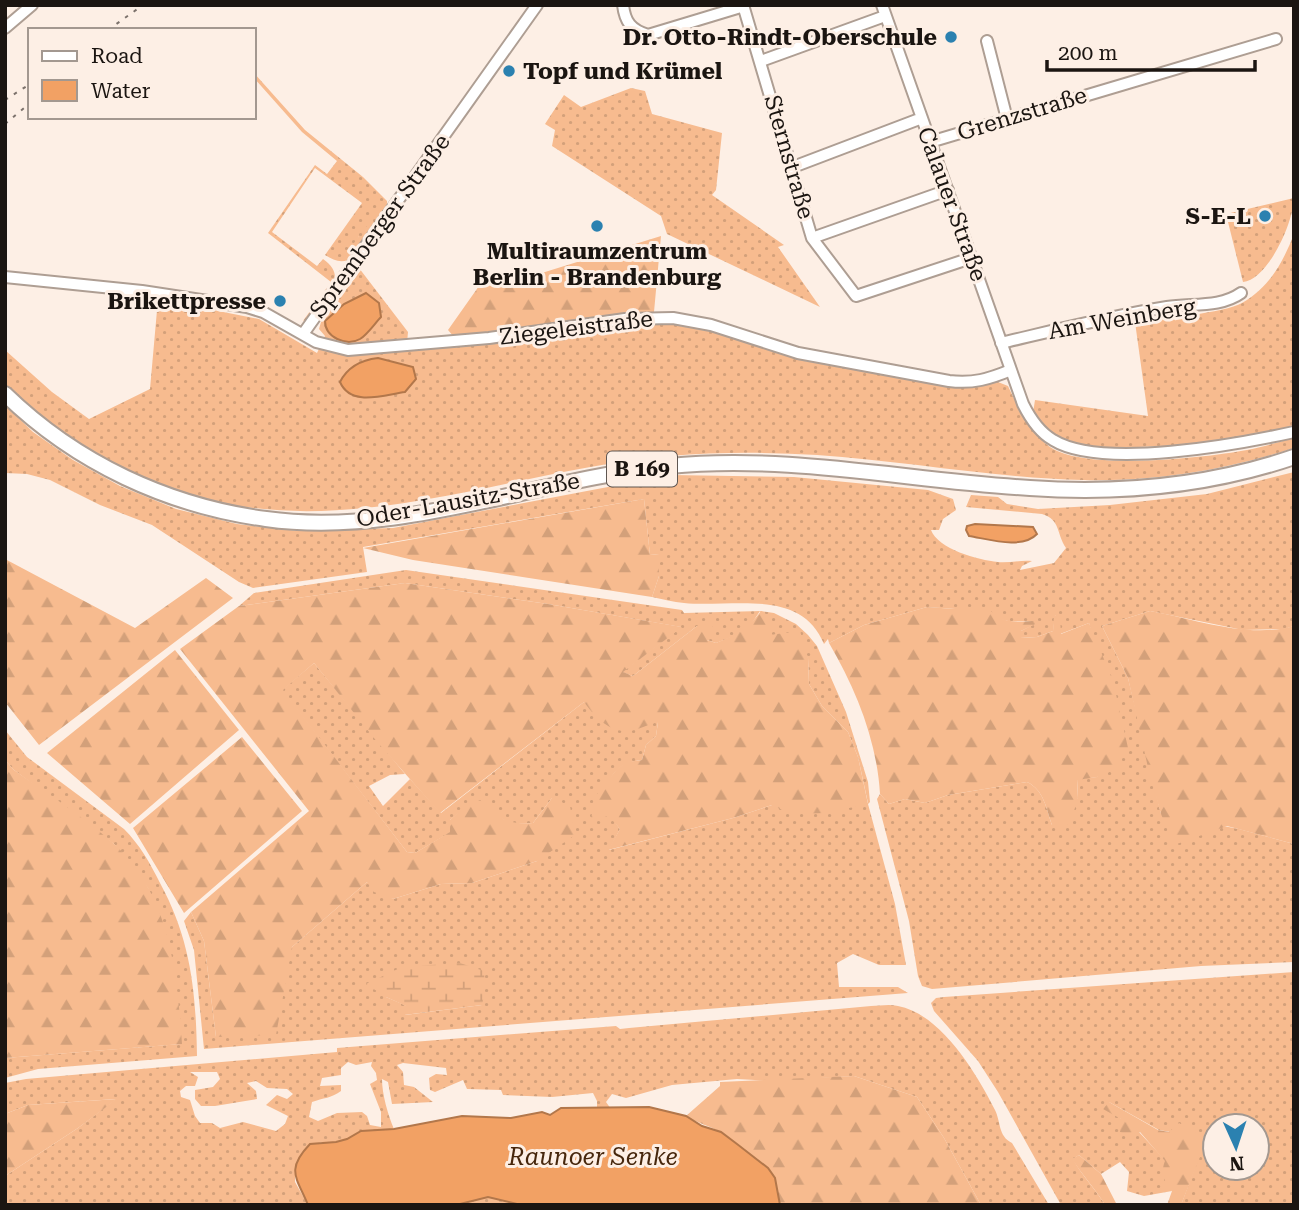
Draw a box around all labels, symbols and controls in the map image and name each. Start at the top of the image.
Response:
place label: Dr. Otto-Rindt-Oberschule [623,24,937,51]
legend [28,28,256,119]
scale bar [1047,28,1255,72]
marker: Dr. Otto-Rindt-Oberschule [943,29,959,45]
text: 200 m [1058,41,1118,65]
text: Road [91,44,143,68]
place label: Topf und Krümel [523,58,723,85]
marker: Topf und Krümel [501,63,517,79]
text: Water [91,79,151,103]
street label: Grenzstraße [954,82,1090,146]
street label: Sternstraße [758,92,820,222]
street label: Calauer Straße [912,123,992,285]
street label: Spremberger Straße [304,129,456,323]
place label: S-E-L [1186,203,1251,230]
marker: S-E-L [1257,208,1273,224]
marker: Multiraumzentrum Berlin - Brandenburg [589,218,605,234]
place label: Multiraumzentrum Berlin - Brandenburg [473,238,722,291]
place label: Brikettpresse [107,288,266,315]
marker: Brikettpresse [272,293,288,309]
street label: Am Weinberg [1046,293,1198,345]
street label: Ziegeleistraße [498,305,654,351]
road number: B 169 [607,452,677,486]
street label: Oder-Lausitz-Straße [354,467,582,533]
north arrow [1201,1112,1271,1182]
water label: Raunoer Senke [507,1143,678,1171]
text: N [1229,1152,1245,1175]

